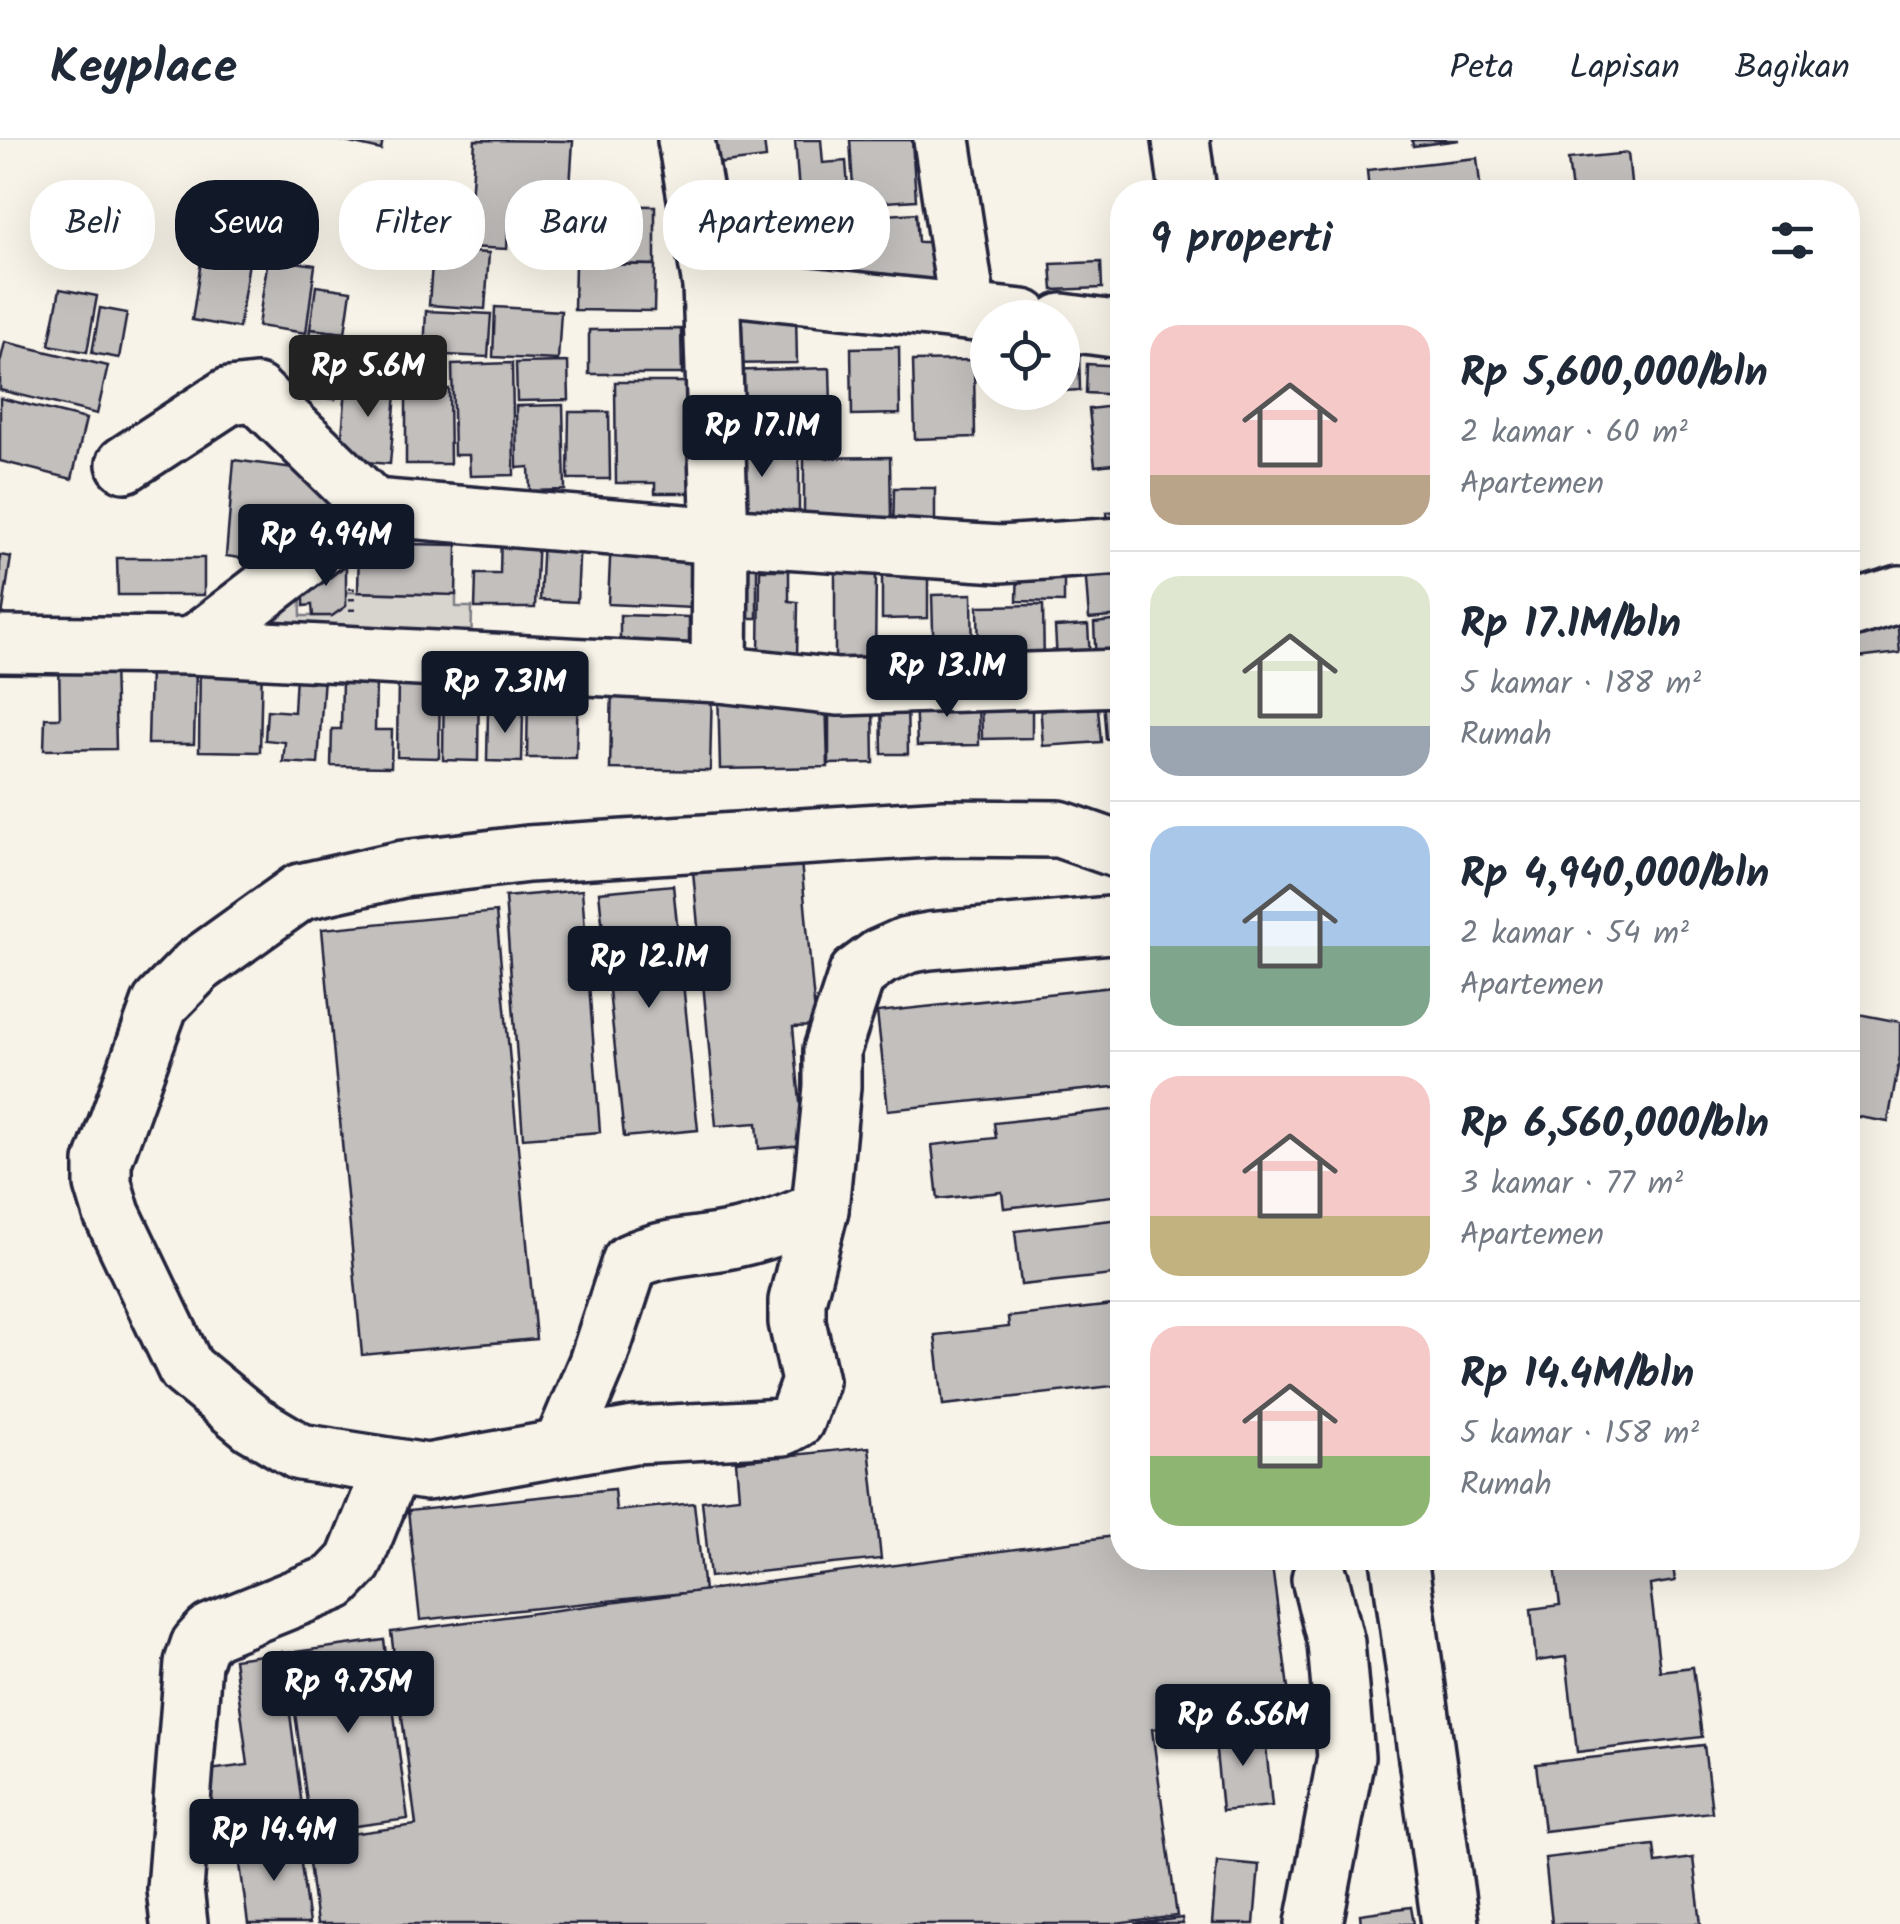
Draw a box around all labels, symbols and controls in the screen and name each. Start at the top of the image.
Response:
text: Keyplace [50,31,237,107]
text: Peta [1450,41,1514,97]
text: Lapisan [1569,41,1680,97]
text: Bagikan [1735,41,1850,97]
chip: Beli [30,180,155,270]
chip: Sewa [175,180,319,270]
chip: Filter [339,180,485,270]
chip: Baru [505,180,643,270]
chip: Apartemen [663,180,890,270]
text: 9 properti [1150,207,1333,274]
icon: filters [1765,213,1820,268]
map controls [970,300,1080,410]
button: locate [970,300,1080,410]
pin: Rp 5.6M [276,335,460,420]
text: Rp 5,600,000/bln [1460,341,1768,408]
text: Rp 5.6M [311,342,425,393]
icon: home [1230,365,1350,485]
pin: Rp 17.1M [659,395,865,480]
text: Rp 17.1M [705,402,819,453]
text: 2 kamar · 60 m² [1460,408,1688,459]
text: Apartemen [1460,459,1604,510]
pin: Rp 4.94M [223,504,429,589]
text: Rp 4.94M [260,511,392,562]
text: Rp 17.1M/bln [1460,592,1681,659]
icon: home [1230,616,1350,736]
pin: Rp 13.1M [844,635,1050,720]
text: Rp 13.1M [888,642,1006,693]
pin: Rp 7.31M [402,651,608,736]
text: Rp 7.31M [444,658,566,709]
text: 5 kamar · 188 m² [1460,659,1701,710]
text: Rumah [1460,710,1552,761]
text: Rp 4,940,000/bln [1460,842,1769,909]
icon: home [1230,866,1350,986]
text: 2 kamar · 54 m² [1460,909,1689,960]
pin: Rp 12.1M [546,926,752,1011]
text: Rp 12.1M [590,933,708,984]
text: Apartemen [1460,960,1604,1011]
text: Rp 6,560,000/bln [1460,1092,1769,1159]
icon: home [1230,1116,1350,1236]
text: 3 kamar · 77 m² [1460,1159,1683,1210]
text: Apartemen [1460,1210,1604,1261]
text: Rp 14.4M/bln [1460,1342,1694,1409]
icon: home [1230,1366,1350,1486]
text: 5 kamar · 158 m² [1460,1409,1699,1460]
text: Rumah [1460,1460,1552,1511]
pin: Rp 9.75M [245,1651,451,1736]
text: Rp 9.75M [284,1658,412,1709]
pin: Rp 6.56M [1140,1684,1346,1769]
text: Rp 6.56M [1177,1691,1309,1742]
pin: Rp 14.4M [171,1799,377,1884]
text: Rp 14.4M [211,1806,337,1857]

